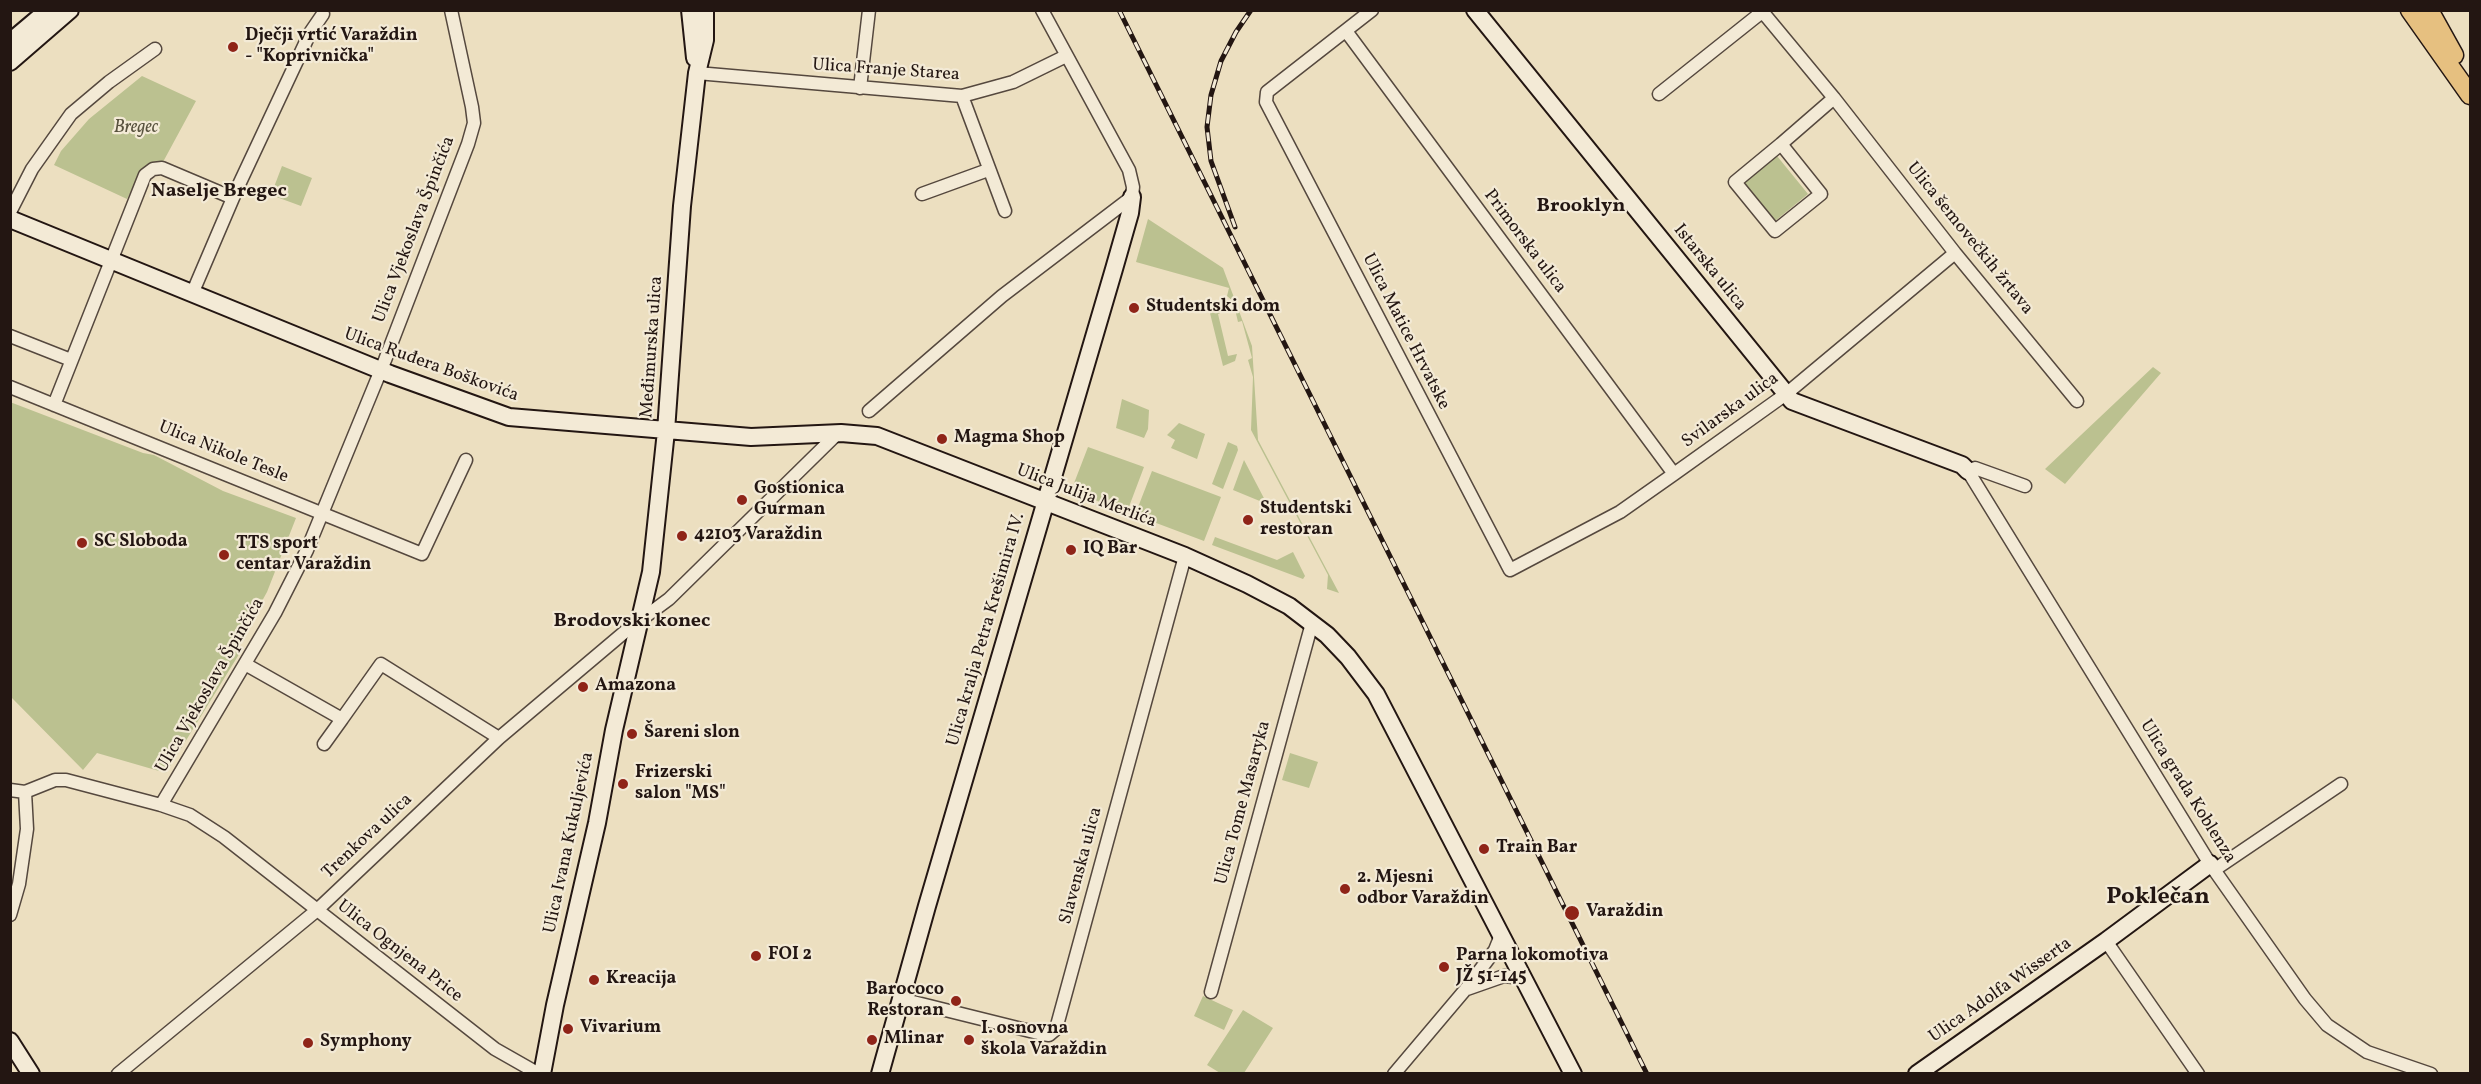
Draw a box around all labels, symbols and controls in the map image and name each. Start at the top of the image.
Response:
place label: Dječji vrtić Varaždin - "Koprivnička" [245,26,418,68]
marker: Dječji vrtić Varaždin - "Koprivnička" [226,40,240,54]
street label: Ulica Franje Starea [812,55,960,87]
park label: Bregec [114,118,158,140]
street label: Ulica Vjekoslava Špinčića [369,134,461,326]
street label: Ulica šemovečkih žrtava [1901,158,2037,320]
district label: Naselje Bregec [151,180,287,204]
street label: Primorska ulica [1478,186,1570,298]
district label: Brooklyn [1536,195,1626,219]
street label: Istarska ulica [1668,220,1750,316]
street label: Ulica Matice Hrvatske [1356,250,1454,414]
street label: Međimurska ulica [637,275,669,419]
place label: Studentski dom [1146,297,1280,319]
marker: Studentski dom [1127,301,1141,315]
street label: Ulica Ruđera Boškovića [341,324,521,408]
street label: Svilarska ulica [1678,369,1784,453]
street label: Ulica Nikole Tesle [155,417,291,489]
place label: Magma Shop [954,428,1065,450]
marker: Magma Shop [935,432,949,446]
street label: Ulica Julija Merlića [1013,460,1159,534]
place label: Gostionica Gurman [754,479,844,522]
marker: Gostionica Gurman [735,493,749,507]
place label: Studentski restoran [1260,499,1352,542]
street label: Ulica kralja Petra Krešimira IV. [943,511,1031,749]
marker: Studentski restoran [1241,513,1255,527]
place label: 42103 Varaždin [694,525,823,547]
marker: 42103 Varaždin [675,529,689,543]
place label: SC Sloboda [94,532,187,554]
place label: TTS sport centar Varaždin [236,534,371,576]
marker: SC Sloboda [75,536,89,550]
place label: IQ Bar [1083,539,1137,561]
marker: IQ Bar [1064,543,1078,557]
marker: TTS sport centar Varaždin [217,548,231,562]
street label: Ulica Vjekoslava Špinčića [152,595,270,777]
district label: Brodovski konec [554,610,710,634]
place label: Amazona [595,676,676,698]
marker: Amazona [576,680,590,694]
street label: Ulica grada Koblenza [2134,716,2240,868]
street label: Ulica Tome Masaryka [1212,719,1276,887]
place label: Šareni slon [644,723,740,745]
marker: Šareni slon [625,727,639,741]
street label: Ulica Ivana Kukuljevića [540,750,600,936]
place label: Frizerski salon "MS" [635,763,726,806]
marker: Frizerski salon "MS" [616,777,630,791]
street label: Trenkova ulica [318,790,418,884]
street label: Slavenska ulica [1056,805,1108,927]
place label: Train Bar [1496,838,1577,860]
marker: Train Bar [1477,842,1491,856]
place label: 2. Mjesni odbor Varaždin [1357,868,1489,910]
marker: 2. Mjesni odbor Varaždin [1338,882,1352,896]
district label: Poklečan [2106,885,2210,913]
street label: Ulica Ognjena Price [332,896,466,1008]
place label: Varaždin [1586,902,1663,924]
marker: Varaždin [1563,904,1581,922]
street label: Ulica Adolfa Wisserta [1925,934,2077,1048]
place label: FOI 2 [768,945,812,967]
place label: Parna lokomotiva JŽ 51-145 [1456,946,1609,988]
marker: FOI 2 [749,949,763,963]
marker: Parna lokomotiva JŽ 51-145 [1437,960,1451,974]
place label: Kreacija [606,969,676,991]
marker: Kreacija [587,973,601,987]
place label: Barococo Restoran [866,980,944,1022]
marker: Barococo Restoran [949,994,963,1008]
place label: Vivarium [580,1018,661,1040]
place label: I. osnovna škola Varaždin [981,1019,1107,1062]
marker: Vivarium [561,1022,575,1036]
place label: Mlinar [884,1029,944,1051]
place label: Symphony [320,1032,412,1054]
marker: Mlinar [865,1033,879,1047]
marker: I. osnovna škola Varaždin [962,1033,976,1047]
marker: Symphony [301,1036,315,1050]

